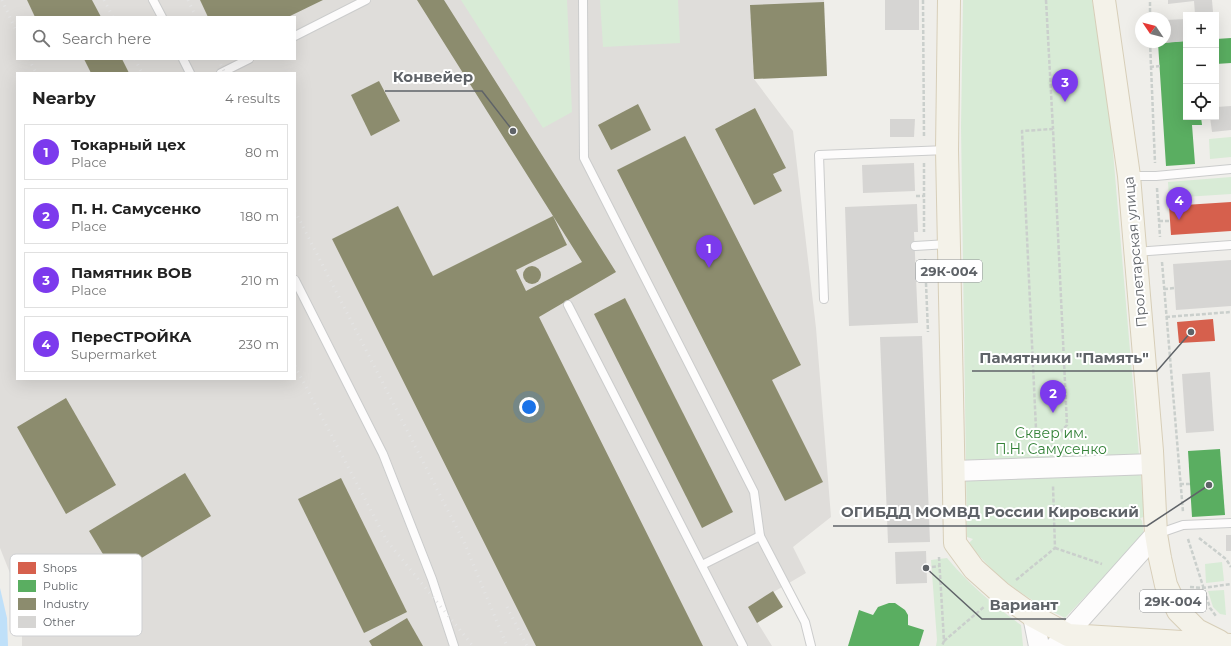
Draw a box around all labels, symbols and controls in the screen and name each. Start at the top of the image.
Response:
north arrow [1135,12,1171,48]
map controls [1183,12,1219,120]
button: + [1183,12,1219,48]
search box [16,16,296,60]
icon: search [30,27,52,49]
text: Search here [62,29,151,48]
button: − [1183,48,1219,84]
callout: Конвейер [385,64,482,91]
text: Конвейер [393,67,473,86]
pin: 3 [1052,69,1078,102]
button: locate [1183,84,1219,120]
text: Nearby [32,88,96,108]
text: 4 results [225,90,280,106]
text: Токарный цех [71,135,186,154]
text: 1 [43,144,49,160]
text: 80 m [245,144,279,160]
text: Place [71,154,107,170]
street label: Пролетарская улица [1119,176,1151,328]
pin: 4 [1166,187,1192,220]
text: П. Н. Самусенко [71,199,201,218]
text: 2 [42,208,50,224]
text: 180 m [240,208,279,224]
text: Place [71,218,107,234]
pin: 1 [696,235,722,268]
road number: 29К-004 [916,260,982,282]
text: Памятник ВОВ [71,263,192,282]
text: 3 [42,272,50,288]
text: 210 m [241,272,279,288]
text: Place [71,282,107,298]
text: ПереСТРОЙКА [71,327,191,346]
text: 4 [42,336,50,352]
text: 230 m [238,336,279,352]
callout: Памятники "Память" [972,344,1157,371]
text: Supermarket [71,346,157,362]
text: Памятники "Память" [979,348,1149,367]
pin: 2 [1040,380,1066,413]
your location [519,397,539,417]
park label: Сквер им. П.Н. Самусенко [995,424,1107,458]
callout: ОГИБДД МОМВД России Кировский [833,499,1147,526]
text: ОГИБДД МОМВД России Кировский [841,502,1139,521]
legend [10,554,142,636]
text: Shops [43,561,78,575]
text: Public [43,579,78,593]
road number: 29К-004 [1140,590,1206,612]
callout: Вариант [982,592,1066,619]
text: Вариант [990,595,1058,614]
text: Industry [43,597,89,611]
text: Other [43,615,75,629]

